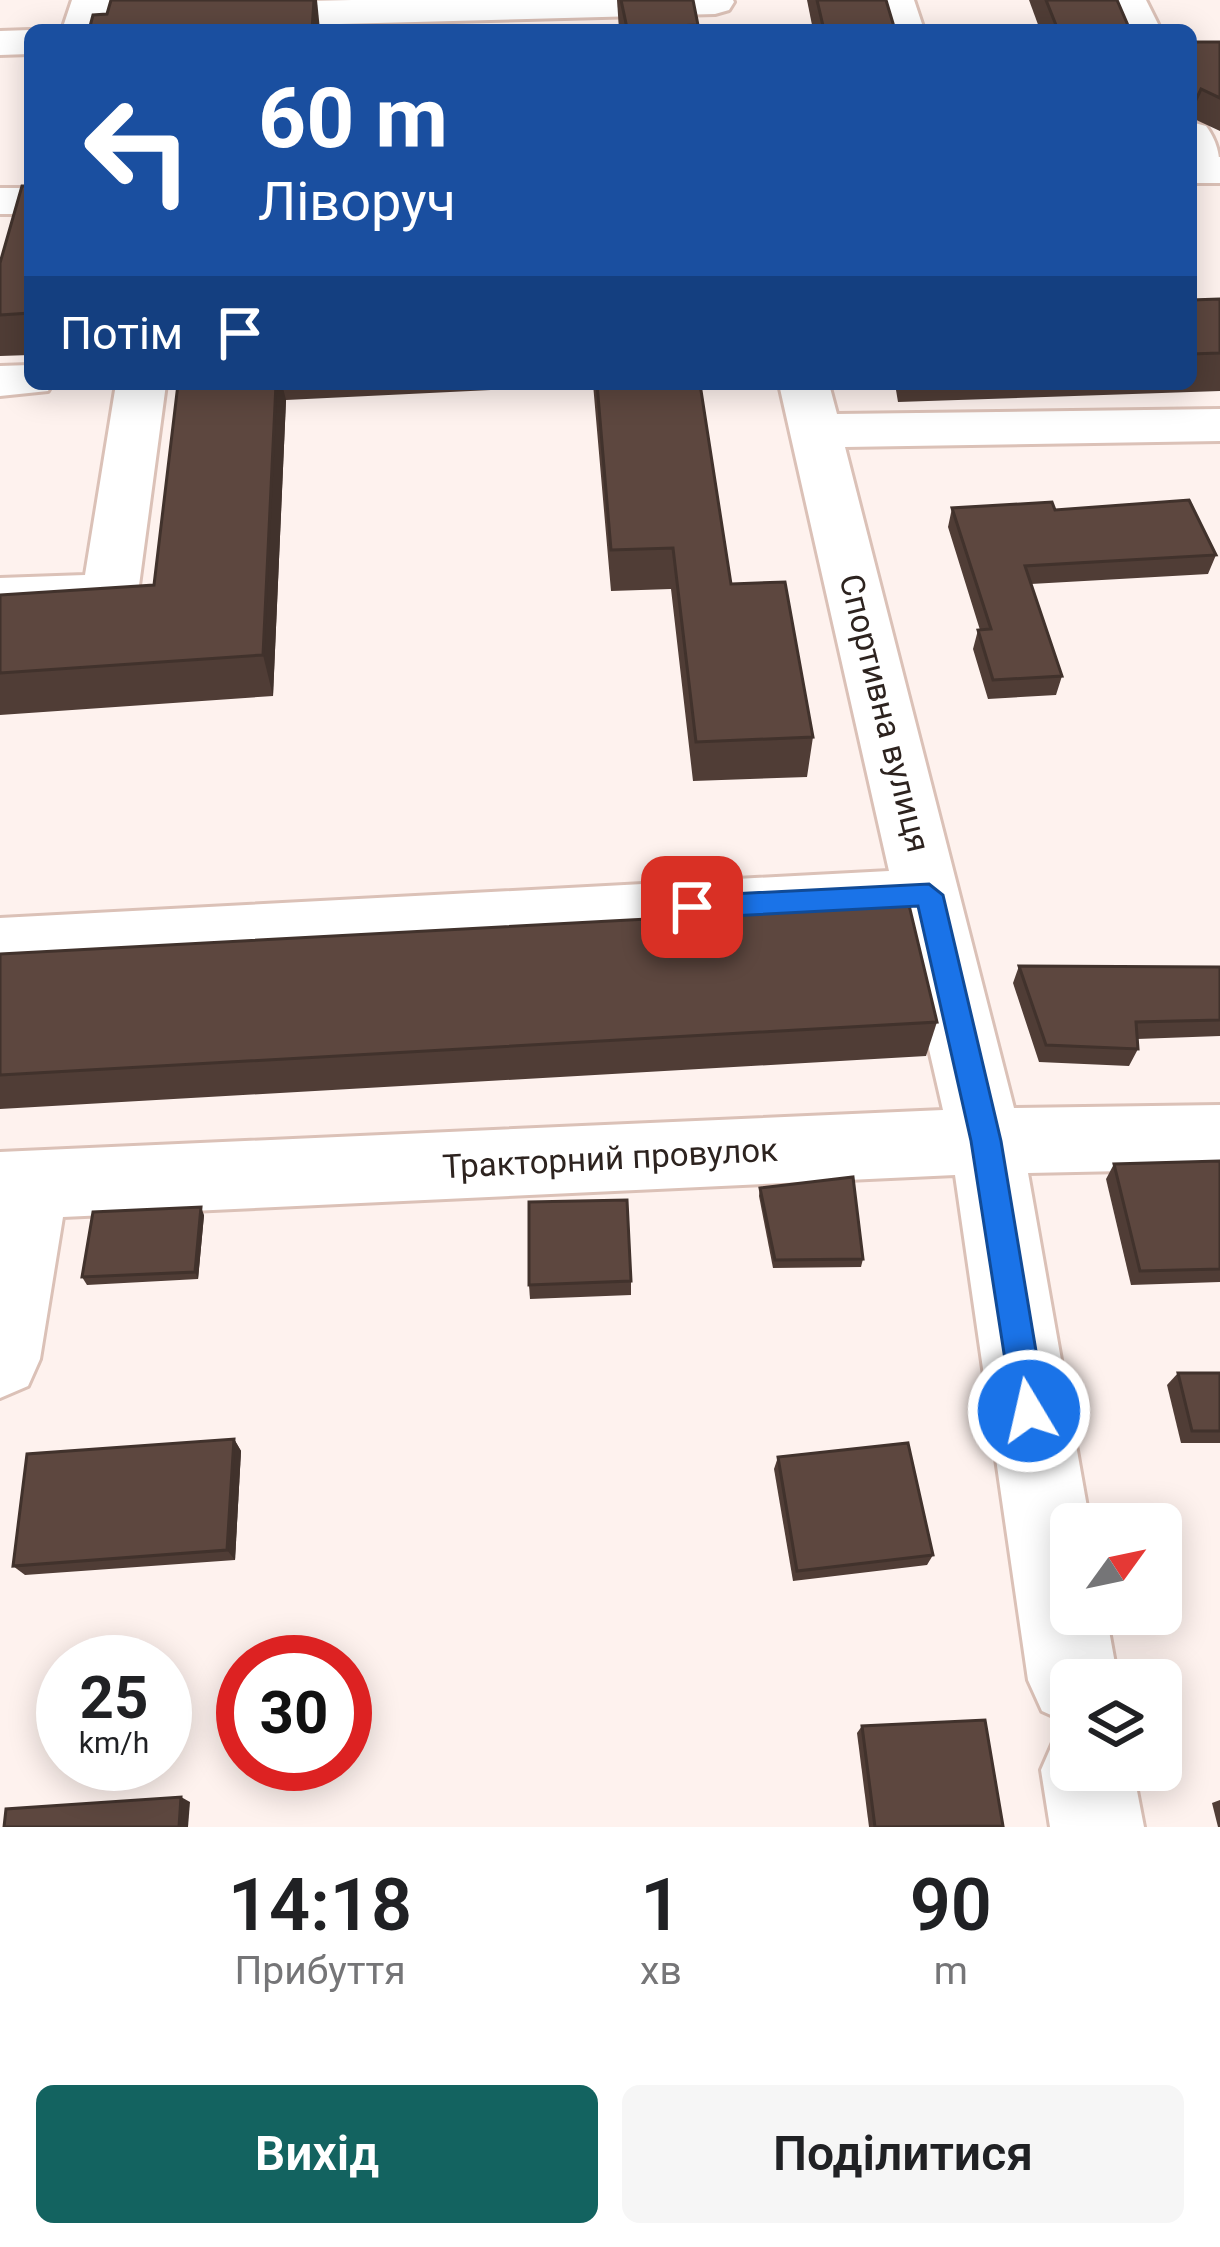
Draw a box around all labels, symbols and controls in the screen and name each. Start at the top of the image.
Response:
text: 60 m [258,69,448,168]
icon: left [60,72,216,228]
text: Ліворуч [258,170,456,233]
icon: arrive [207,300,273,366]
text: Потім [60,307,183,360]
street label: Спортивна вулиця [832,570,938,856]
pin [641,856,743,958]
icon: arrive [659,874,725,940]
street label: Тракторний провулок [441,1130,779,1186]
position arrow [966,1348,1092,1474]
north arrow [1050,1503,1182,1635]
map controls [1050,1503,1182,1791]
speed limit sign: 30 [216,1635,372,1791]
button: layers [1050,1659,1182,1791]
text: 25 [80,1662,148,1733]
text: km/h [79,1725,149,1760]
text: 14:18 [228,1863,412,1948]
text: 1 [640,1863,681,1948]
text: 90 [910,1863,992,1948]
text: Прибуття [234,1948,406,1994]
text: хв [640,1948,682,1994]
text: m [934,1948,968,1994]
button: Вихід [36,2085,598,2223]
button: Поділитися [622,2085,1184,2223]

